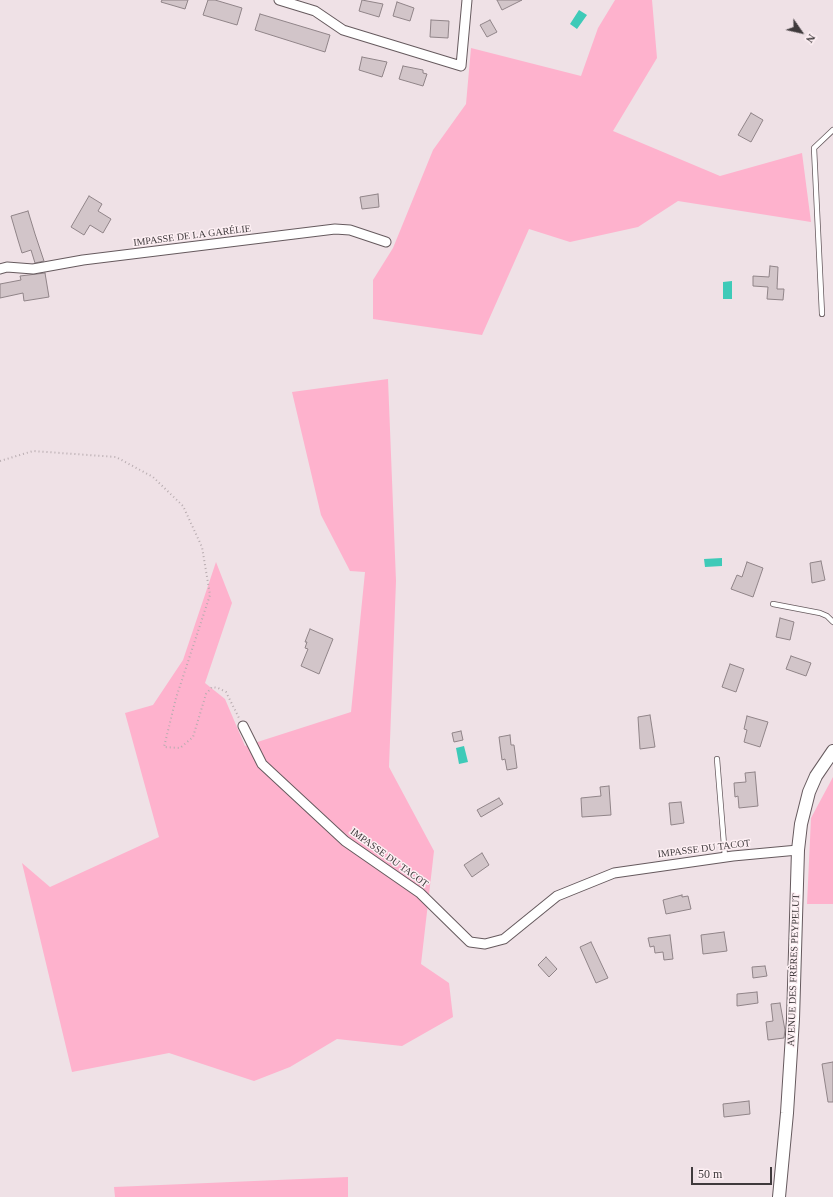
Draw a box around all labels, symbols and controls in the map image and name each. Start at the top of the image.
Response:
north arrow [781,12,821,52]
text: N [804,32,818,45]
street label: IMPASSE DE LA GARÉLIE [133,223,251,249]
street label: IMPASSE DU TACOT [348,826,430,890]
street label: IMPASSE DU TACOT [657,837,751,861]
street label: AVENUE DES FRÈRES PEYPELUT [785,893,803,1047]
scale bar [693,1159,774,1185]
text: 50 m [698,1167,722,1181]

